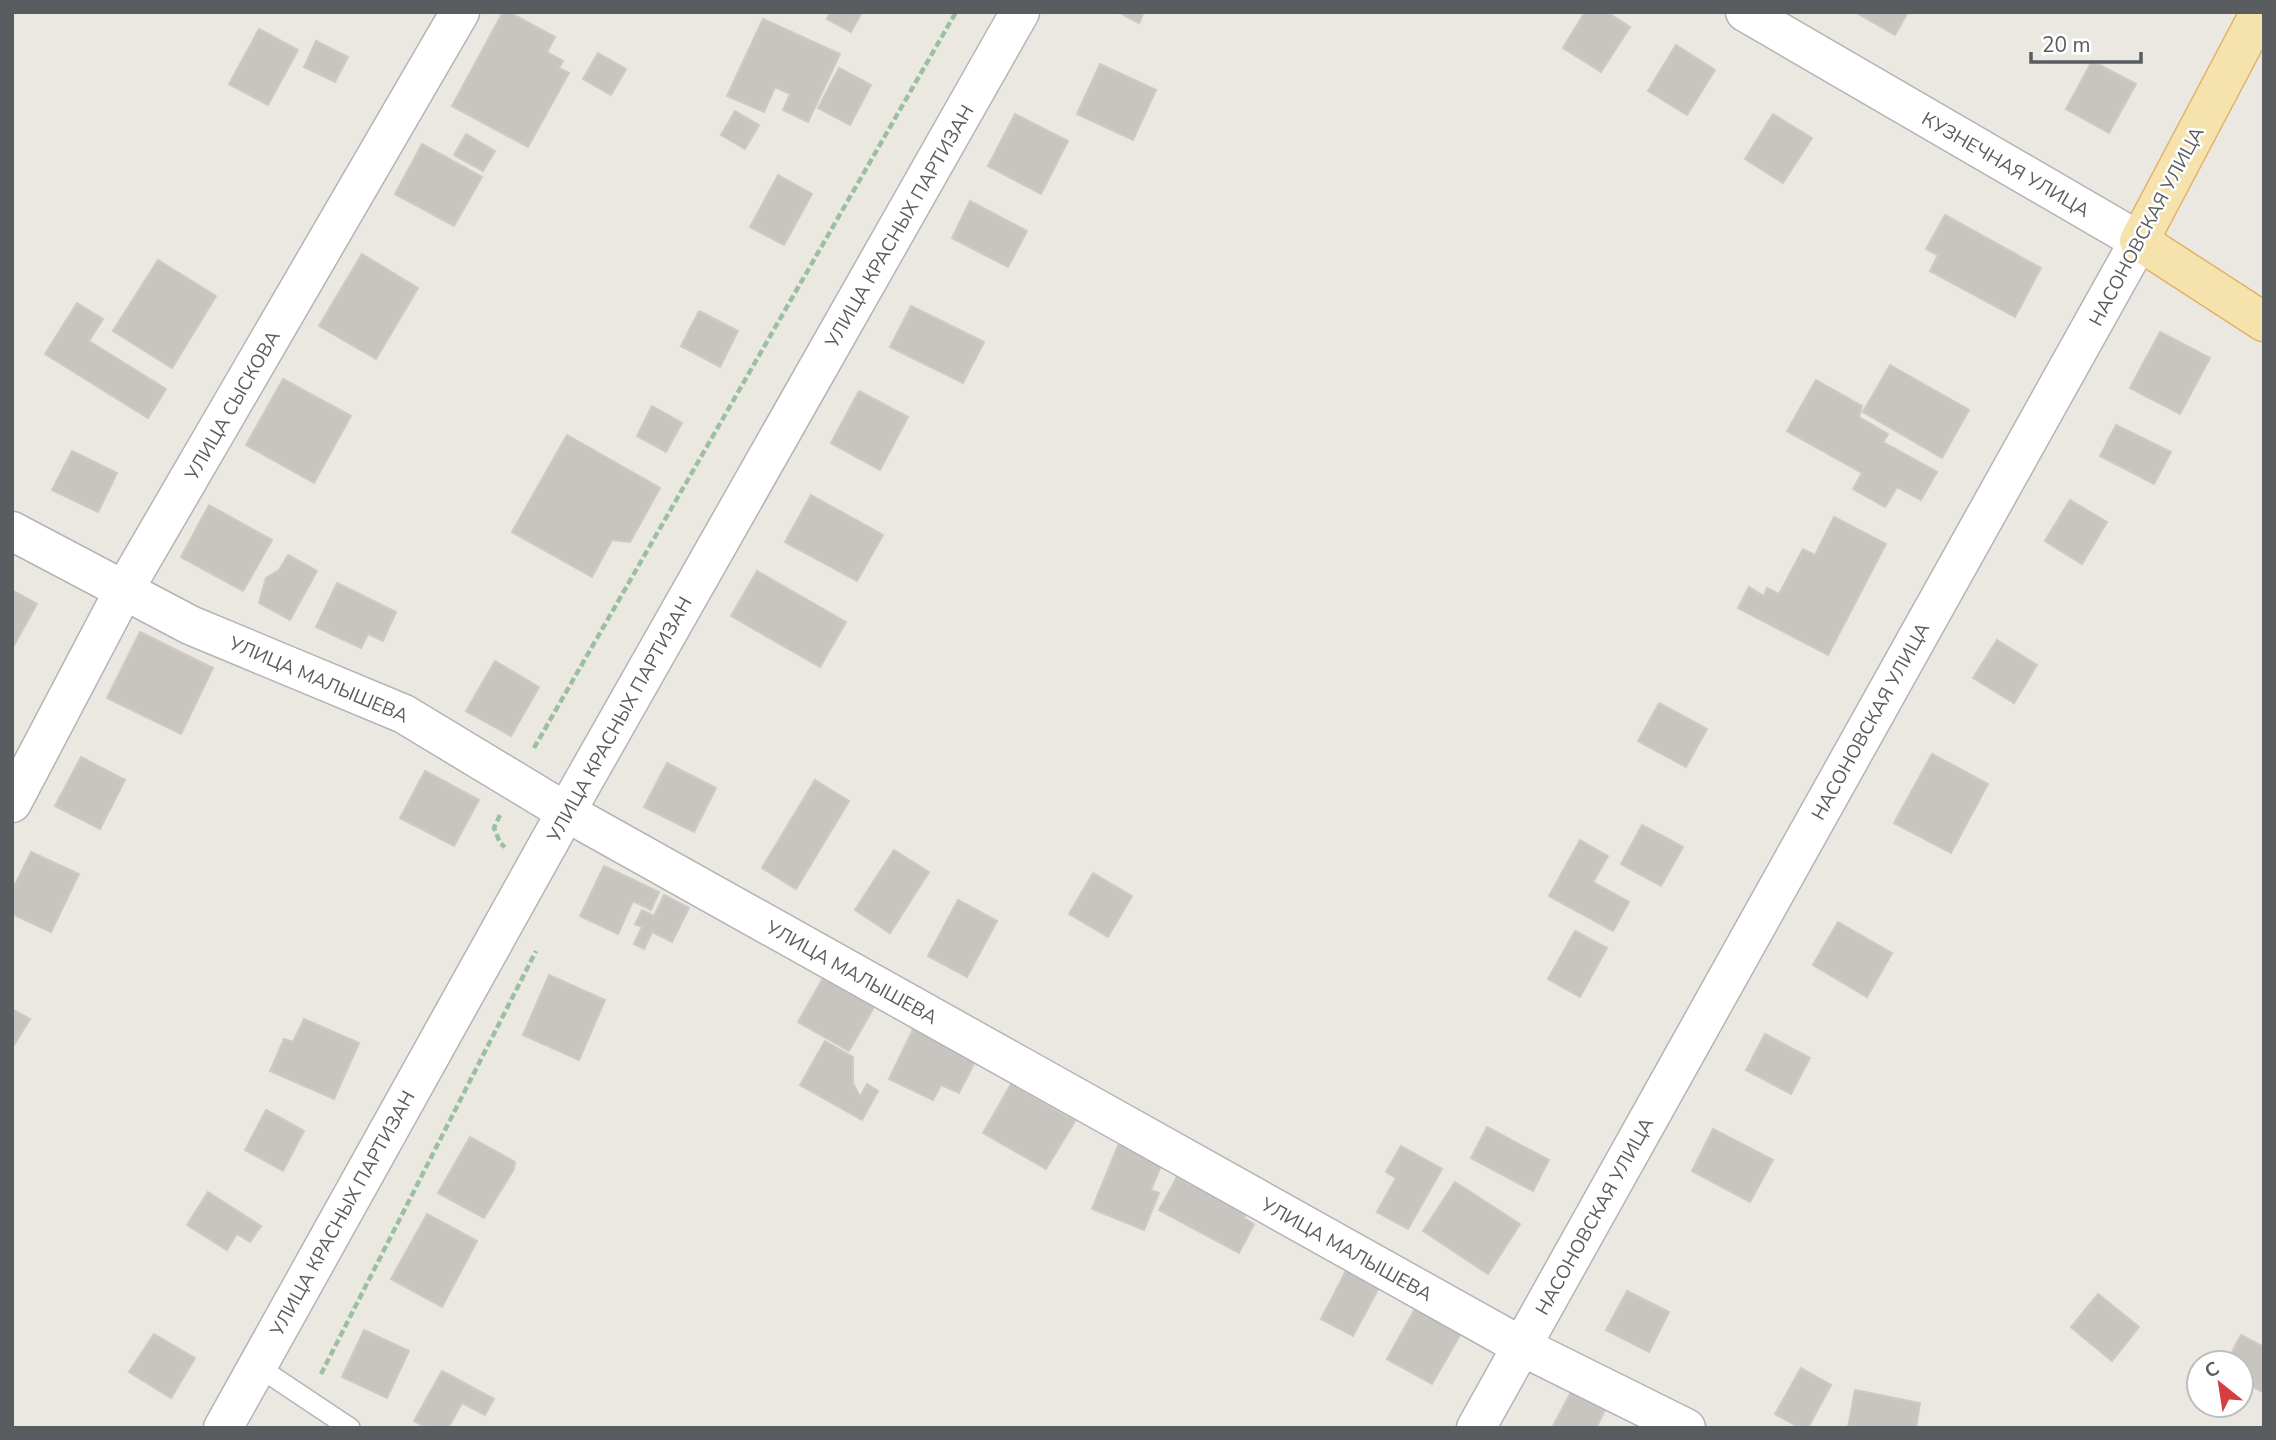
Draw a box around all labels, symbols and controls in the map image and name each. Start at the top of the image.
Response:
scale bar [2031,21,2141,65]
text: 20 m [2042,31,2091,59]
street label: УЛИЦА КРАСНЫХ ПАРТИЗАН [819,100,980,354]
street label: КУЗНЕЧНАЯ УЛИЦА [1917,106,2094,224]
street label: НАСОНОВСКАЯ УЛИЦА [2083,122,2211,331]
street label: УЛИЦА СЫСКОВА [179,326,286,486]
street label: УЛИЦА КРАСНЫХ ПАРТИЗАН [541,592,698,848]
street label: НАСОНОВСКАЯ УЛИЦА [1806,618,1936,825]
street label: УЛИЦА МАЛЫШЕВА [224,630,412,729]
street label: УЛИЦА МАЛЫШЕВА [760,914,942,1031]
street label: УЛИЦА КРАСНЫХ ПАРТИЗАН [264,1086,421,1342]
street label: НАСОНОВСКАЯ УЛИЦА [1530,1113,1660,1320]
street label: УЛИЦА МАЛЫШЕВА [1255,1191,1437,1308]
north arrow [2185,1349,2255,1419]
text: С [2200,1356,2224,1385]

